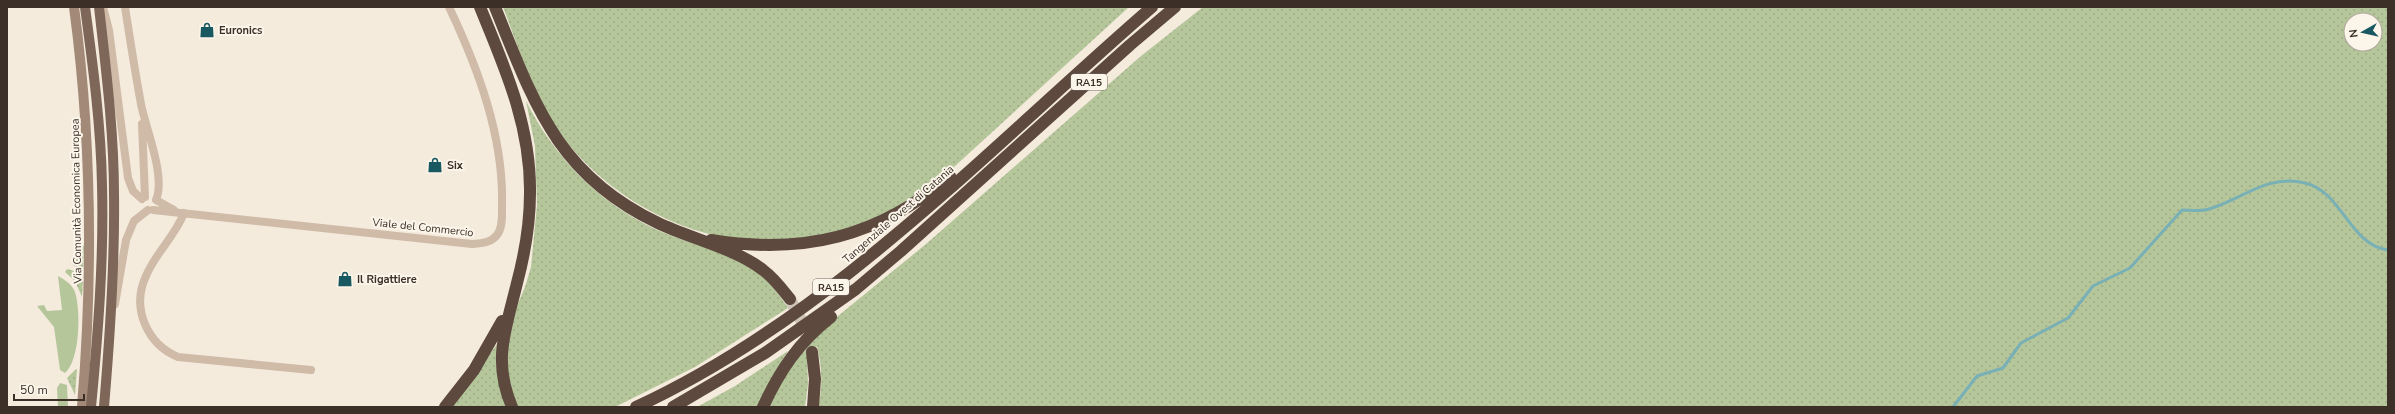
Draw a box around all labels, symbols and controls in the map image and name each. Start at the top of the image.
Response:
north arrow [2343,12,2383,52]
shop icon: Euronics [198,21,216,39]
place label: Euronics [219,23,262,38]
text: N [2346,28,2362,38]
road number: RA15 [1071,74,1107,90]
street label: Via Comunità Economica Europea [68,118,85,285]
shop icon: Six [426,156,444,174]
place label: Six [447,158,464,173]
street label: Tangenziale Ovest di Catania [840,162,957,267]
street label: Viale del Commercio [371,215,474,240]
shop icon: Il Rigattiere [336,270,354,288]
place label: Il Rigattiere [357,272,417,287]
road number: RA15 [813,279,849,295]
scale bar [14,376,84,402]
text: 50 m [20,382,48,398]

